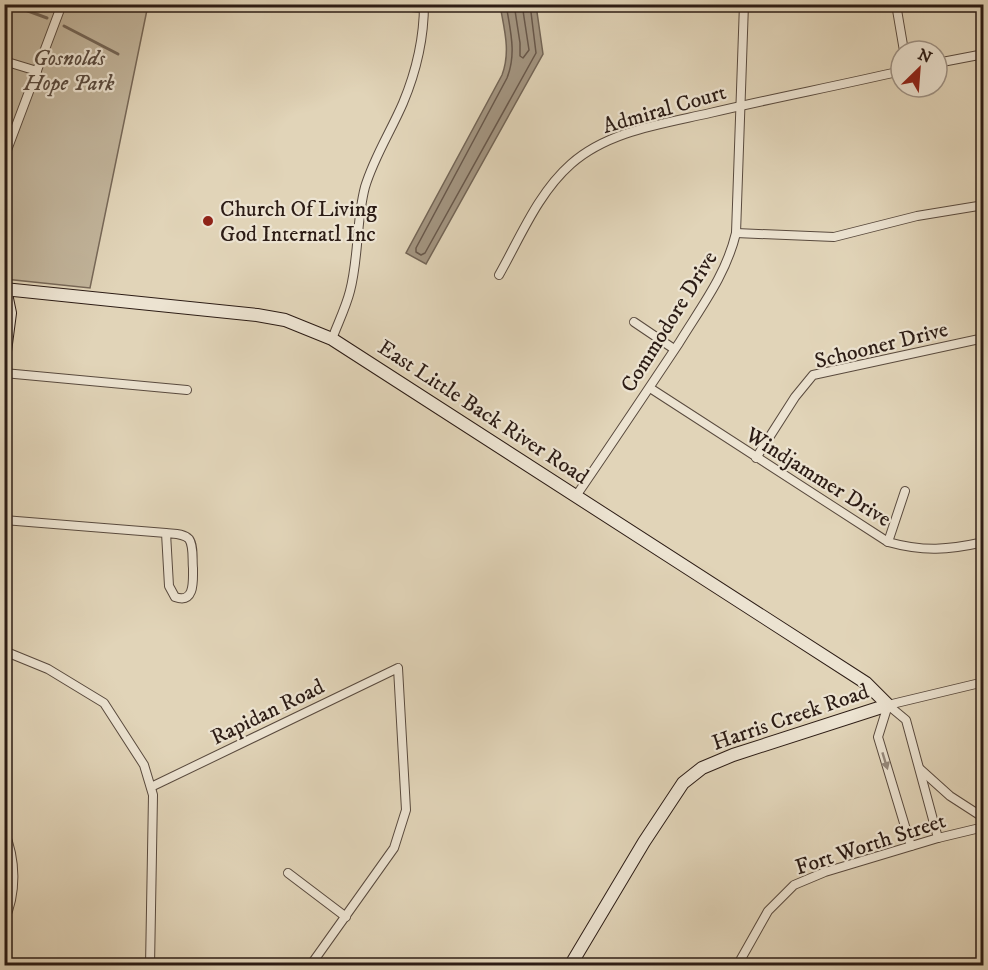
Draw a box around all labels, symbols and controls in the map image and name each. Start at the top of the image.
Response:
north arrow [889,39,949,99]
text: N [915,44,935,68]
park label: Gosnolds Hope Park [22,45,115,97]
street label: Admiral Court [600,79,729,140]
place label: Church Of Living God Internatl Inc [220,196,377,248]
marker: Church Of Living God Internatl Inc [201,214,215,228]
street label: Commodore Drive [615,246,724,397]
street label: Schooner Drive [812,316,951,375]
street label: East Little Back River Road [373,334,594,491]
street label: Windjammer Drive [739,421,896,533]
street label: Rapidan Road [207,673,329,751]
street label: Harris Creek Road [709,678,872,757]
one-way arrow [881,752,890,770]
street label: Fort Worth Street [792,807,949,881]

